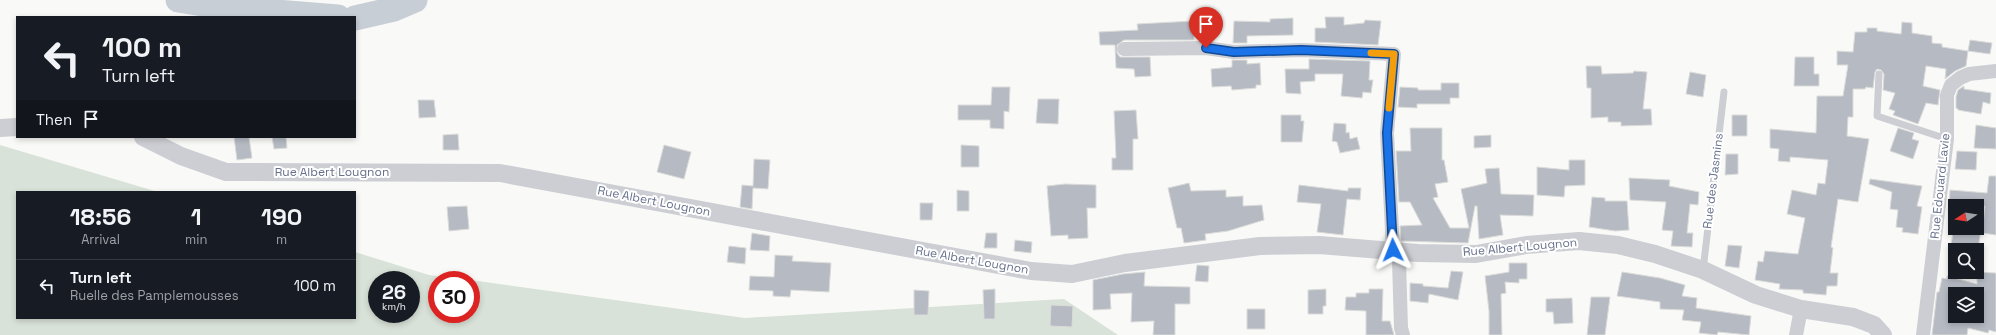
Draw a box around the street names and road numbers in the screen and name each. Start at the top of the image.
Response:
street label: Rue des Jasmins [1699,132,1727,230]
street label: Rue Edouard Lavie [1927,132,1953,240]
street label: Rue Albert Lougnon [275,164,389,180]
street label: Rue Albert Lougnon [596,182,712,220]
street label: Rue Albert Lougnon [1462,234,1578,260]
street label: Rue Albert Lougnon [914,242,1030,278]

